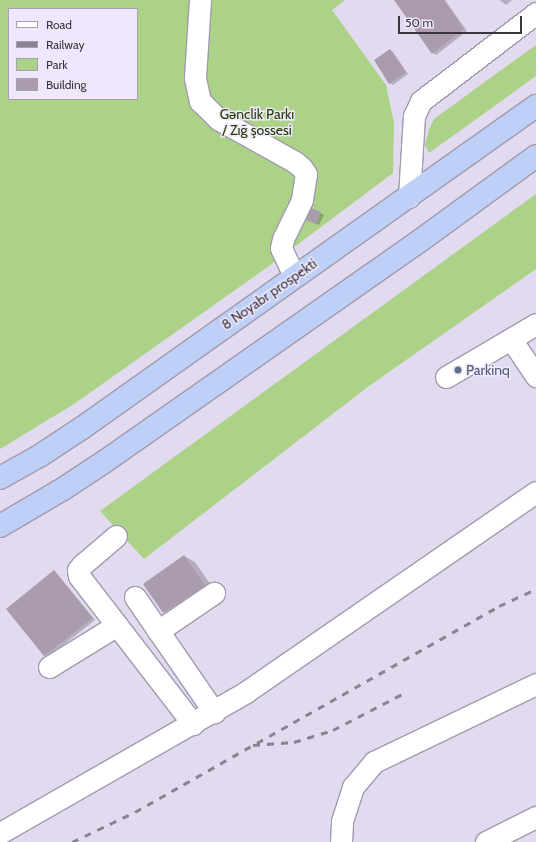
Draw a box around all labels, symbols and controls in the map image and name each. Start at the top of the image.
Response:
legend [8,8,138,100]
scale bar [400,8,524,34]
text: 50 m [405,15,433,30]
text: Road [46,17,72,32]
text: Railway [46,37,84,52]
text: Park [46,57,68,72]
text: Building [46,77,87,92]
park label: Gənclik Parkı / Zığ şossesi [220,106,294,138]
street label: 8 Noyabr prospekti [218,255,320,333]
place label: Parkinq [466,362,510,378]
marker: Parkinq [453,365,463,375]

